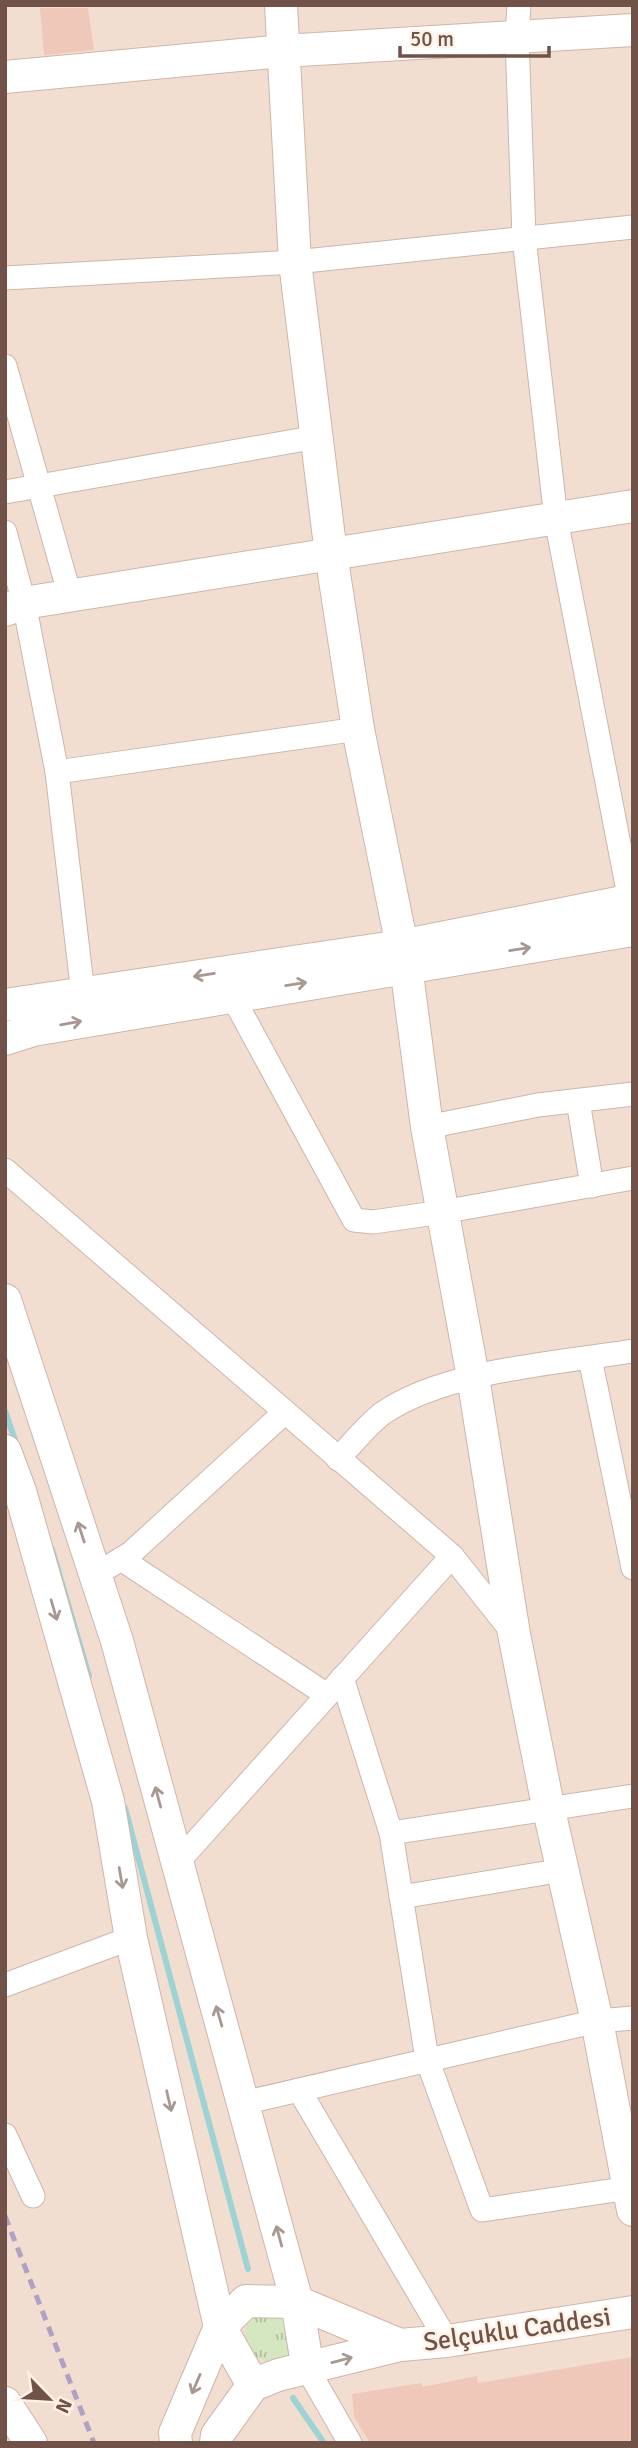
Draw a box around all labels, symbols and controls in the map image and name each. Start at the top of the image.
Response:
scale bar [400,14,549,58]
text: 50 m [410,26,454,52]
one-way arrow [509,942,531,955]
one-way arrow [193,969,215,982]
one-way arrow [284,977,307,990]
one-way arrow [60,1016,82,1029]
one-way arrow [74,1521,86,1543]
one-way arrow [48,1598,61,1621]
one-way arrow [151,1786,164,1809]
one-way arrow [115,1866,128,1889]
one-way arrow [211,2006,224,2028]
one-way arrow [163,2089,176,2111]
one-way arrow [272,2225,285,2248]
street label: Selçuklu Caddesi [421,2301,613,2359]
one-way arrow [331,2353,353,2366]
north arrow [14,2364,84,2434]
one-way arrow [188,2373,201,2395]
text: N [50,2395,77,2417]

